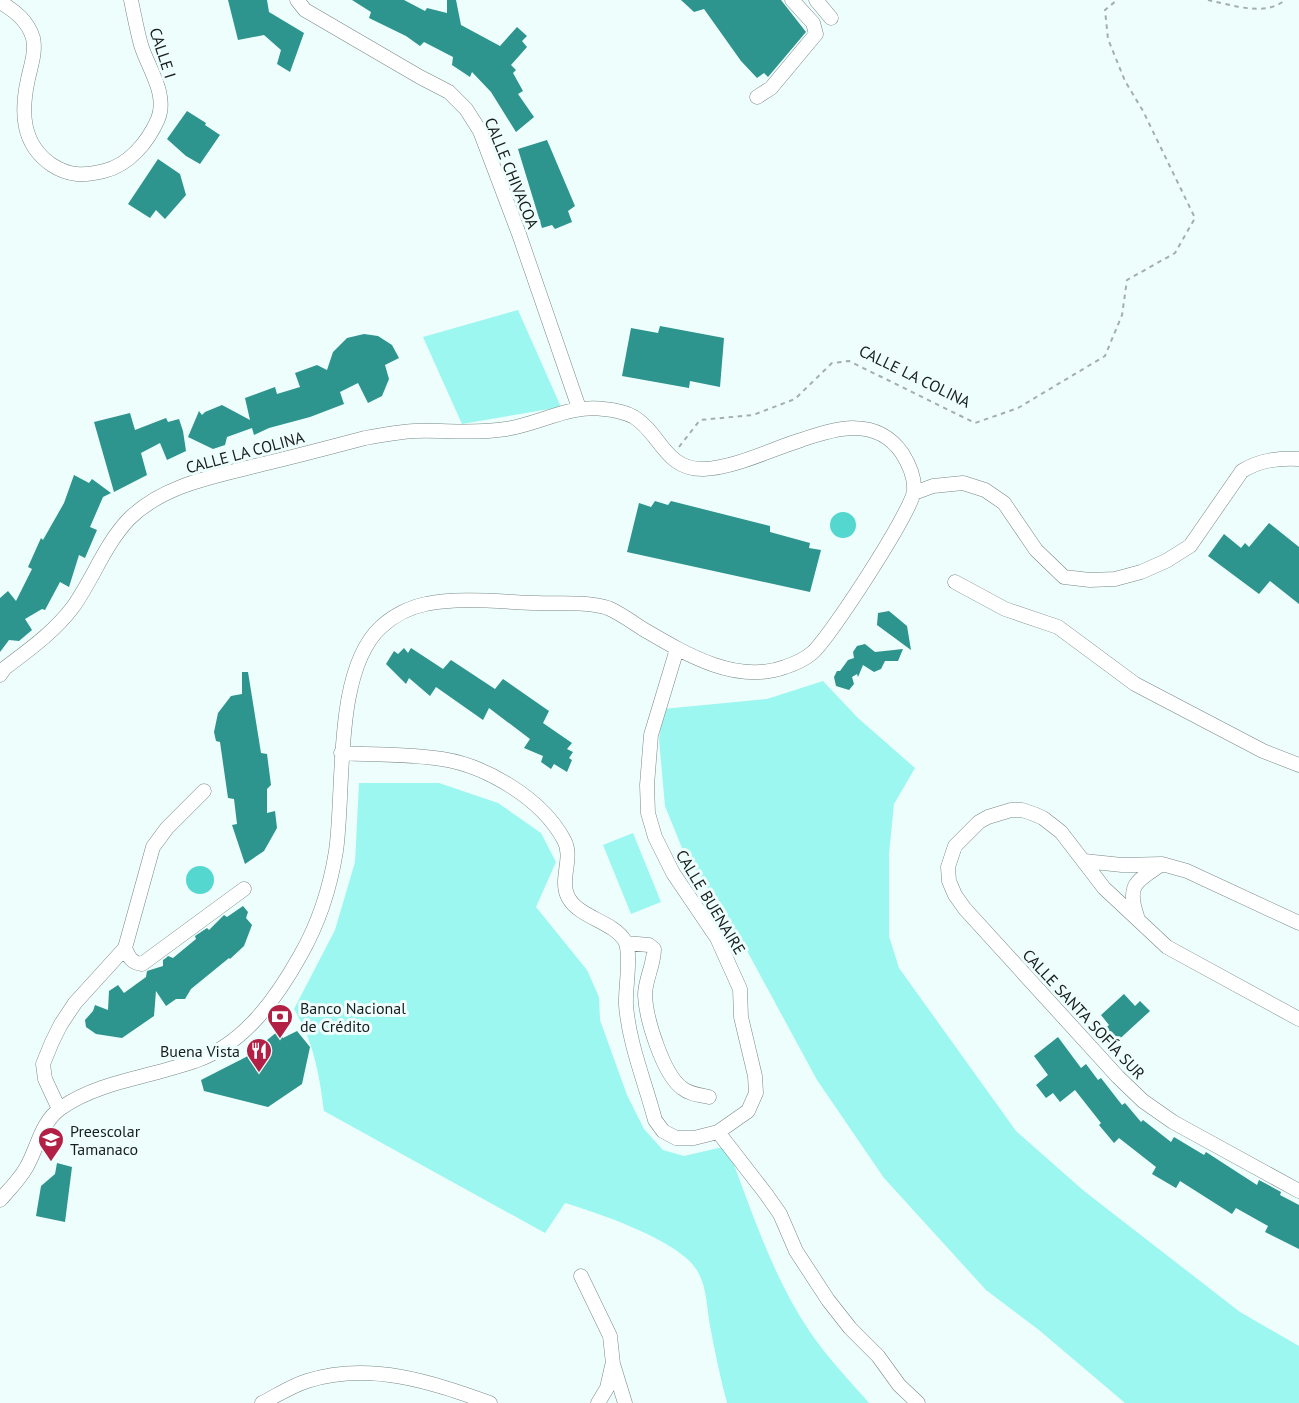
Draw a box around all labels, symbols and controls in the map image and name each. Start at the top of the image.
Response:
street label: CALLE I [145,25,181,81]
street label: CALLE CHIVACOA [481,115,544,232]
street label: CALLE LA COLINA [856,340,975,412]
street label: CALLE LA COLINA [184,426,307,477]
street label: CALLE BUENAIRE [672,846,750,958]
street label: CALLE SANTA SOFÍA SUR [1018,945,1150,1083]
place label: Banco Nacional de Crédito [300,998,406,1036]
bank icon: Banco Nacional de Crédito [265,1002,295,1040]
restaurant icon: Buena Vista [244,1036,274,1074]
place label: Buena Vista [160,1041,240,1061]
place label: Preescolar Tamanaco [70,1121,141,1159]
school or university icon: Preescolar Tamanaco [36,1125,66,1163]

